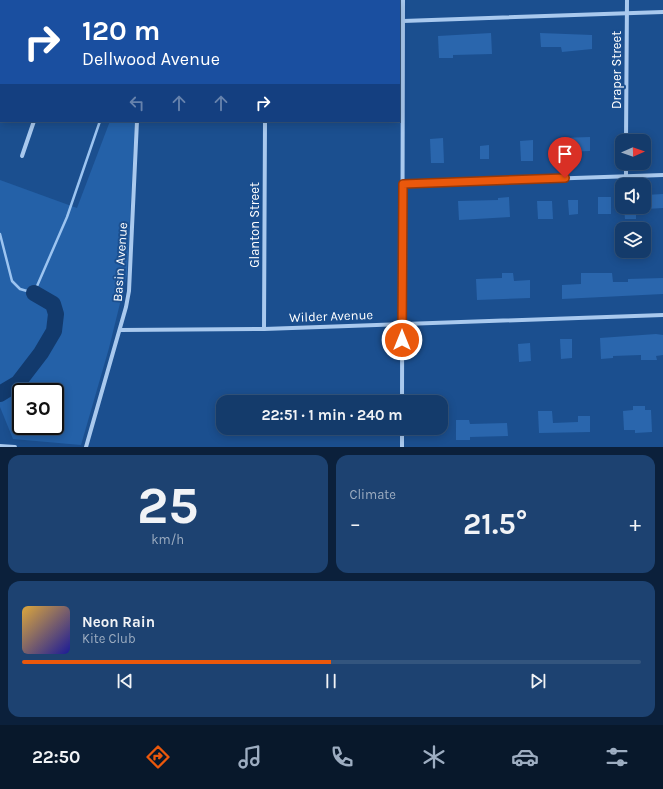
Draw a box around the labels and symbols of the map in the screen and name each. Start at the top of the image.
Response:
street label: Draper Street [609,31,624,109]
north arrow [615,134,651,170]
pin [548,137,582,178]
street label: Glanton Street [247,182,262,268]
street label: Basin Avenue [110,221,130,302]
street label: Wilder Avenue [289,307,374,325]
position arrow [381,319,423,361]
speed limit sign: 30 [12,383,64,435]

